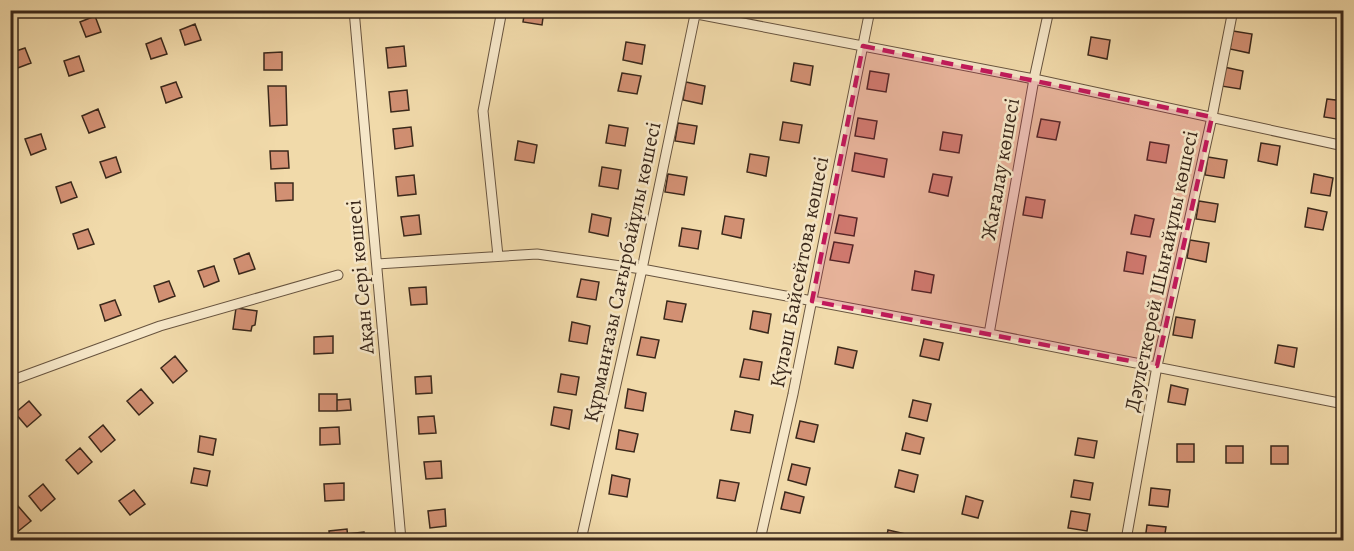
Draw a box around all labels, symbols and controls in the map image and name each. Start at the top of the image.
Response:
street label: Жағалау көшесі [974,96,1026,242]
street label: Құрманғазы Сағырбайұлы көшесі [576,119,668,425]
street label: Дәулеткерей Шығайұлы көшесі [1117,128,1205,414]
street label: Күләш Байсейтова көшесі [763,154,835,390]
street label: Ақан Сері көшесі [339,199,381,356]

